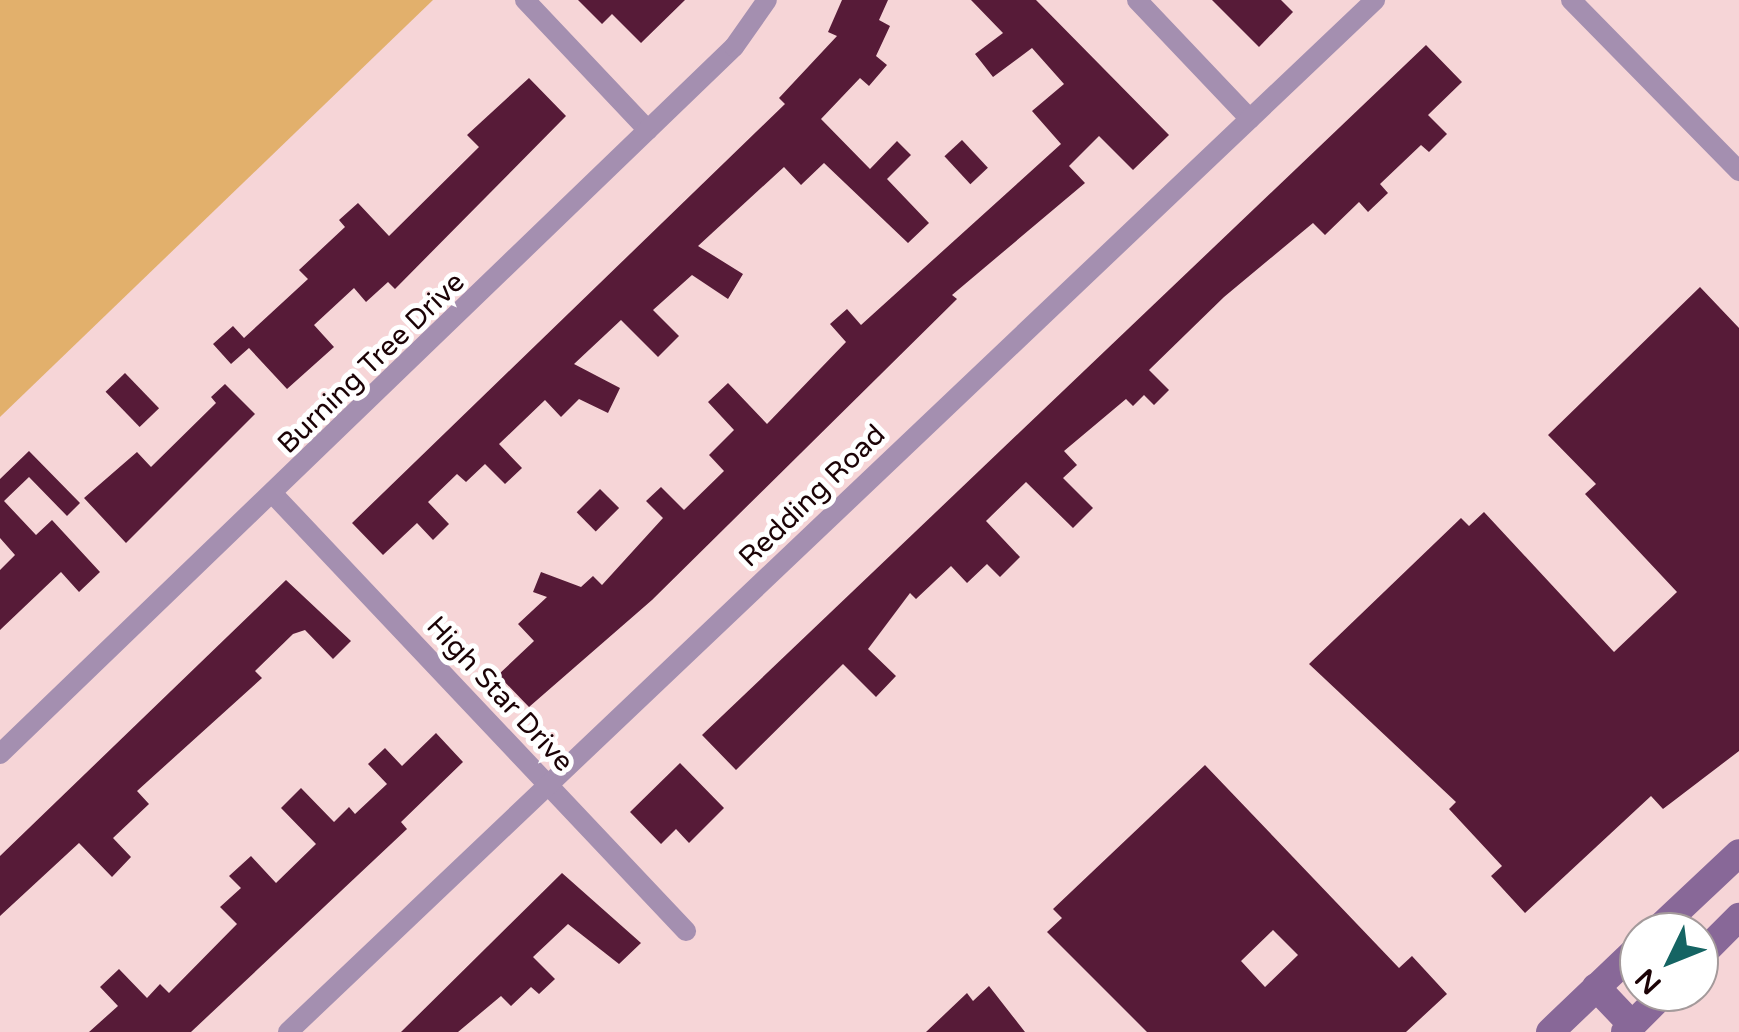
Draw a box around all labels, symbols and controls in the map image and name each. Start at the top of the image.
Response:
street label: Burning Tree Drive [271,265,471,461]
street label: Redding Road [732,418,892,574]
street label: High Star Drive [420,609,580,779]
north arrow [1619,912,1719,1012]
text: N [1628,961,1669,1001]

